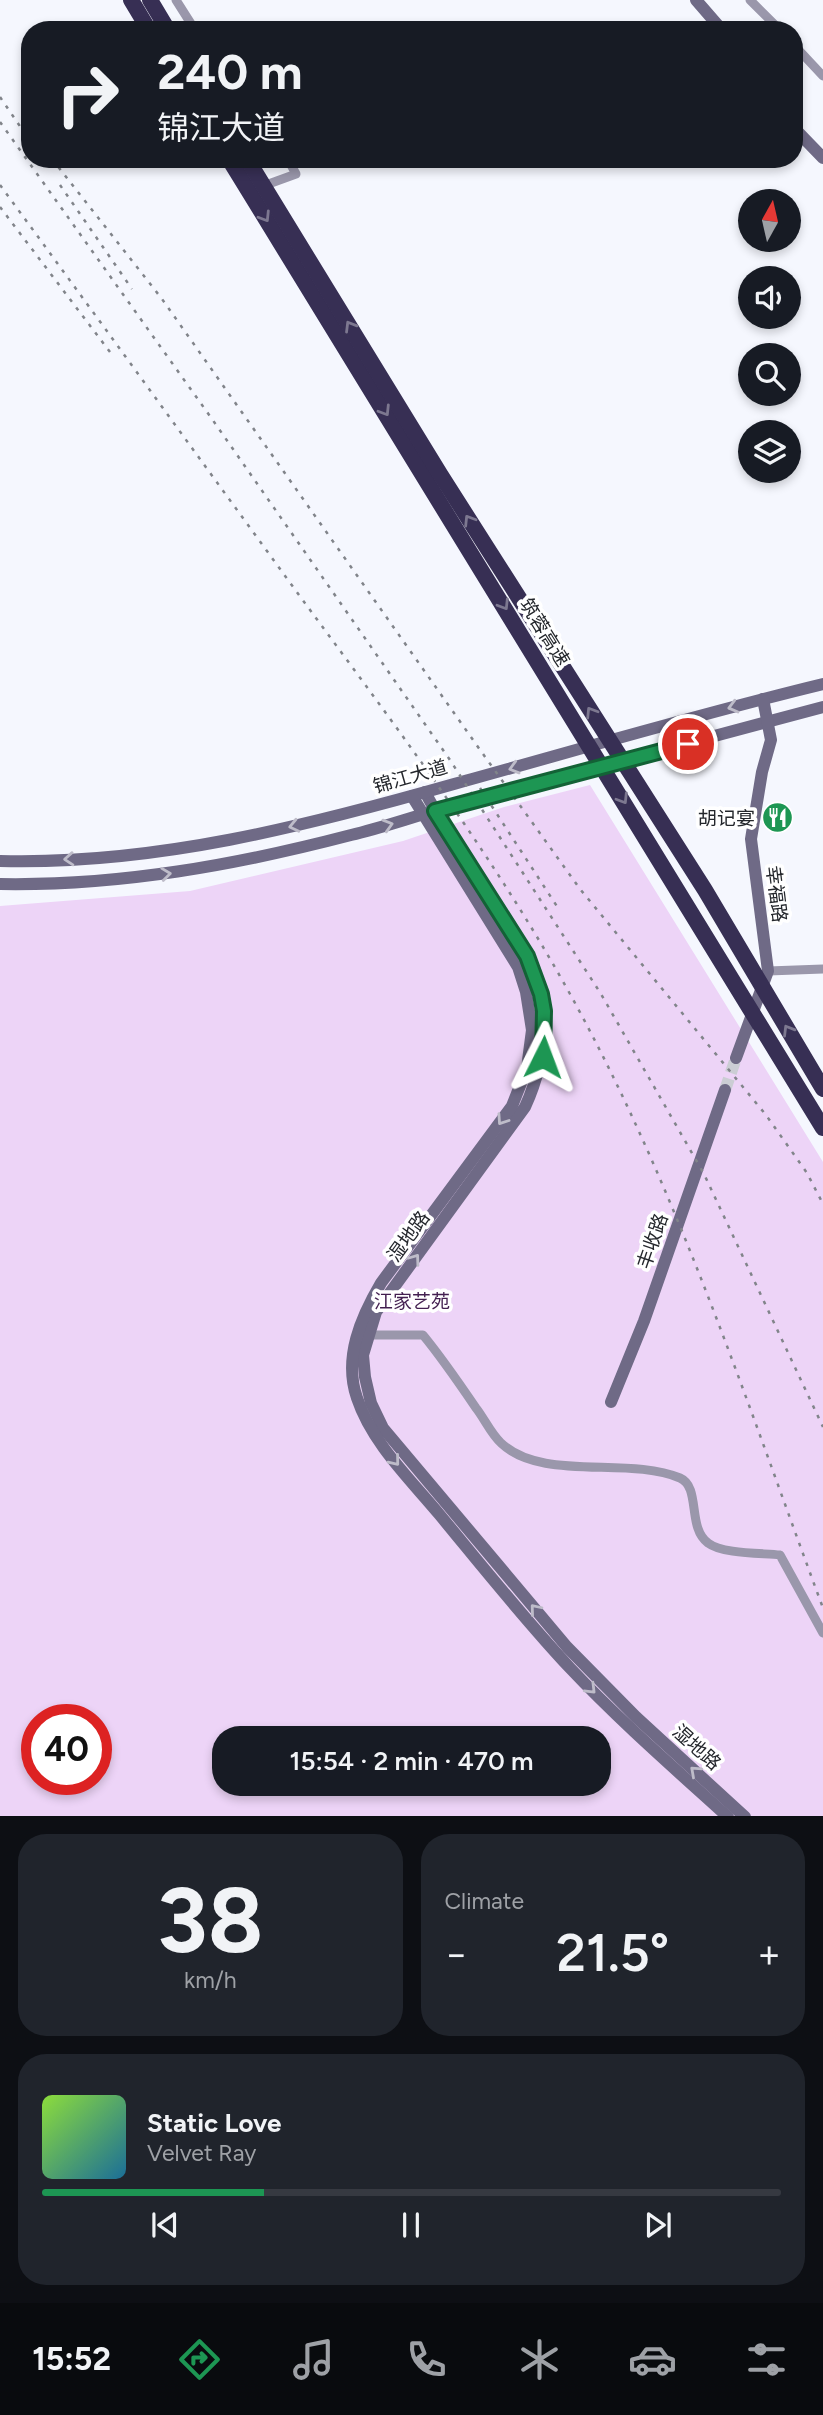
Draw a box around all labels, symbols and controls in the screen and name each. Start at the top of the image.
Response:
text: 240 m [157,42,303,101]
icon: right [42,49,133,140]
text: 锦江大道 [157,109,285,147]
north arrow [738,189,802,252]
map controls [738,189,801,483]
one-way arrow [257,210,270,223]
button: sound [738,266,801,329]
one-way arrow [345,321,358,334]
button: search [738,343,801,406]
one-way arrow [376,403,389,416]
button: layers [738,420,801,483]
one-way arrow [465,515,478,528]
street label: 筑蓉高速 [515,594,574,671]
one-way arrow [495,597,508,610]
one-way arrow [727,699,739,714]
one-way arrow [587,707,600,720]
pin [658,714,718,774]
icon: arrive [669,725,707,763]
street label: 锦江大道 [370,755,450,798]
one-way arrow [508,759,520,774]
one-way arrow [614,791,627,804]
restaurant icon: 胡记宴 [761,801,795,835]
place label: 胡记宴 [698,807,755,830]
one-way arrow [288,818,300,832]
one-way arrow [381,818,393,833]
one-way arrow [64,851,75,866]
street label: 幸福路 [762,864,791,924]
one-way arrow [160,866,172,881]
position arrow [506,1020,580,1094]
one-way arrow [783,1025,796,1038]
one-way arrow [498,1112,510,1125]
street label: 湿地路 [382,1206,434,1266]
street label: 丰收路 [632,1210,673,1272]
one-way arrow [406,1254,419,1267]
park label: 江家艺苑 [374,1290,450,1313]
one-way arrow [387,1454,400,1466]
one-way arrow [531,1604,544,1616]
one-way arrow [583,1681,596,1694]
speed limit sign: 40 [21,1704,112,1795]
street label: 湿地路 [668,1720,726,1775]
text: 15:54 · 2 min · 470 m [290,1745,533,1777]
one-way arrow [690,1766,703,1779]
text: 38 [157,1866,263,1975]
text: Climate [445,1887,524,1915]
text: 21.5° [556,1922,669,1984]
text: − [445,1931,468,1977]
text: + [757,1931,781,1977]
text: km/h [184,1966,237,1994]
text: Static Love [147,2107,281,2139]
text: Velvet Ray [147,2139,256,2167]
icon: previous [146,2206,184,2244]
icon: pause [392,2206,430,2244]
icon: next [639,2206,677,2244]
icon: directions [175,2335,224,2384]
icon: music [289,2335,338,2384]
icon: phone [402,2335,451,2384]
icon: climate [515,2335,564,2384]
icon: car [628,2335,677,2384]
icon: filters [742,2335,791,2384]
text: 15:52 [32,2340,111,2378]

